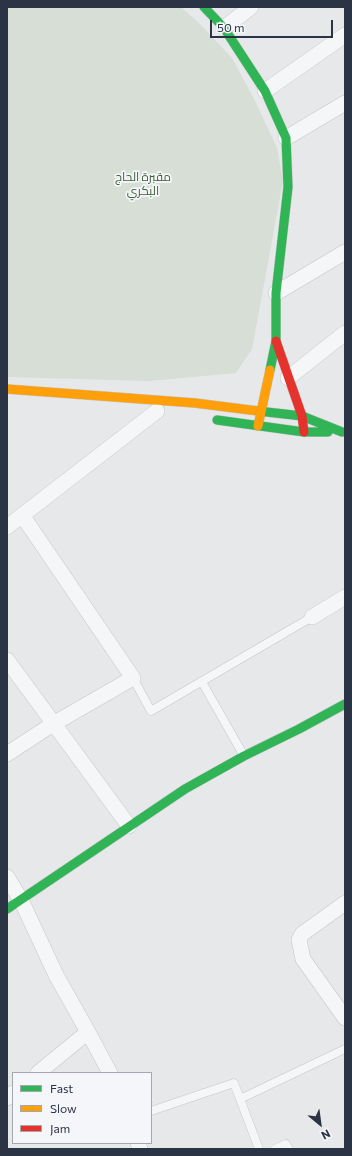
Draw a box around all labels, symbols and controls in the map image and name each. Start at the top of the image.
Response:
scale bar [212,12,335,38]
text: 50 m [217,20,245,34]
park label: مقبرة الحاج البكري [115,170,171,198]
legend [12,1072,152,1144]
text: Fast [50,1081,73,1095]
text: Slow [50,1101,77,1115]
north arrow [300,1104,340,1144]
text: Jam [50,1121,70,1135]
text: N [319,1127,333,1143]

